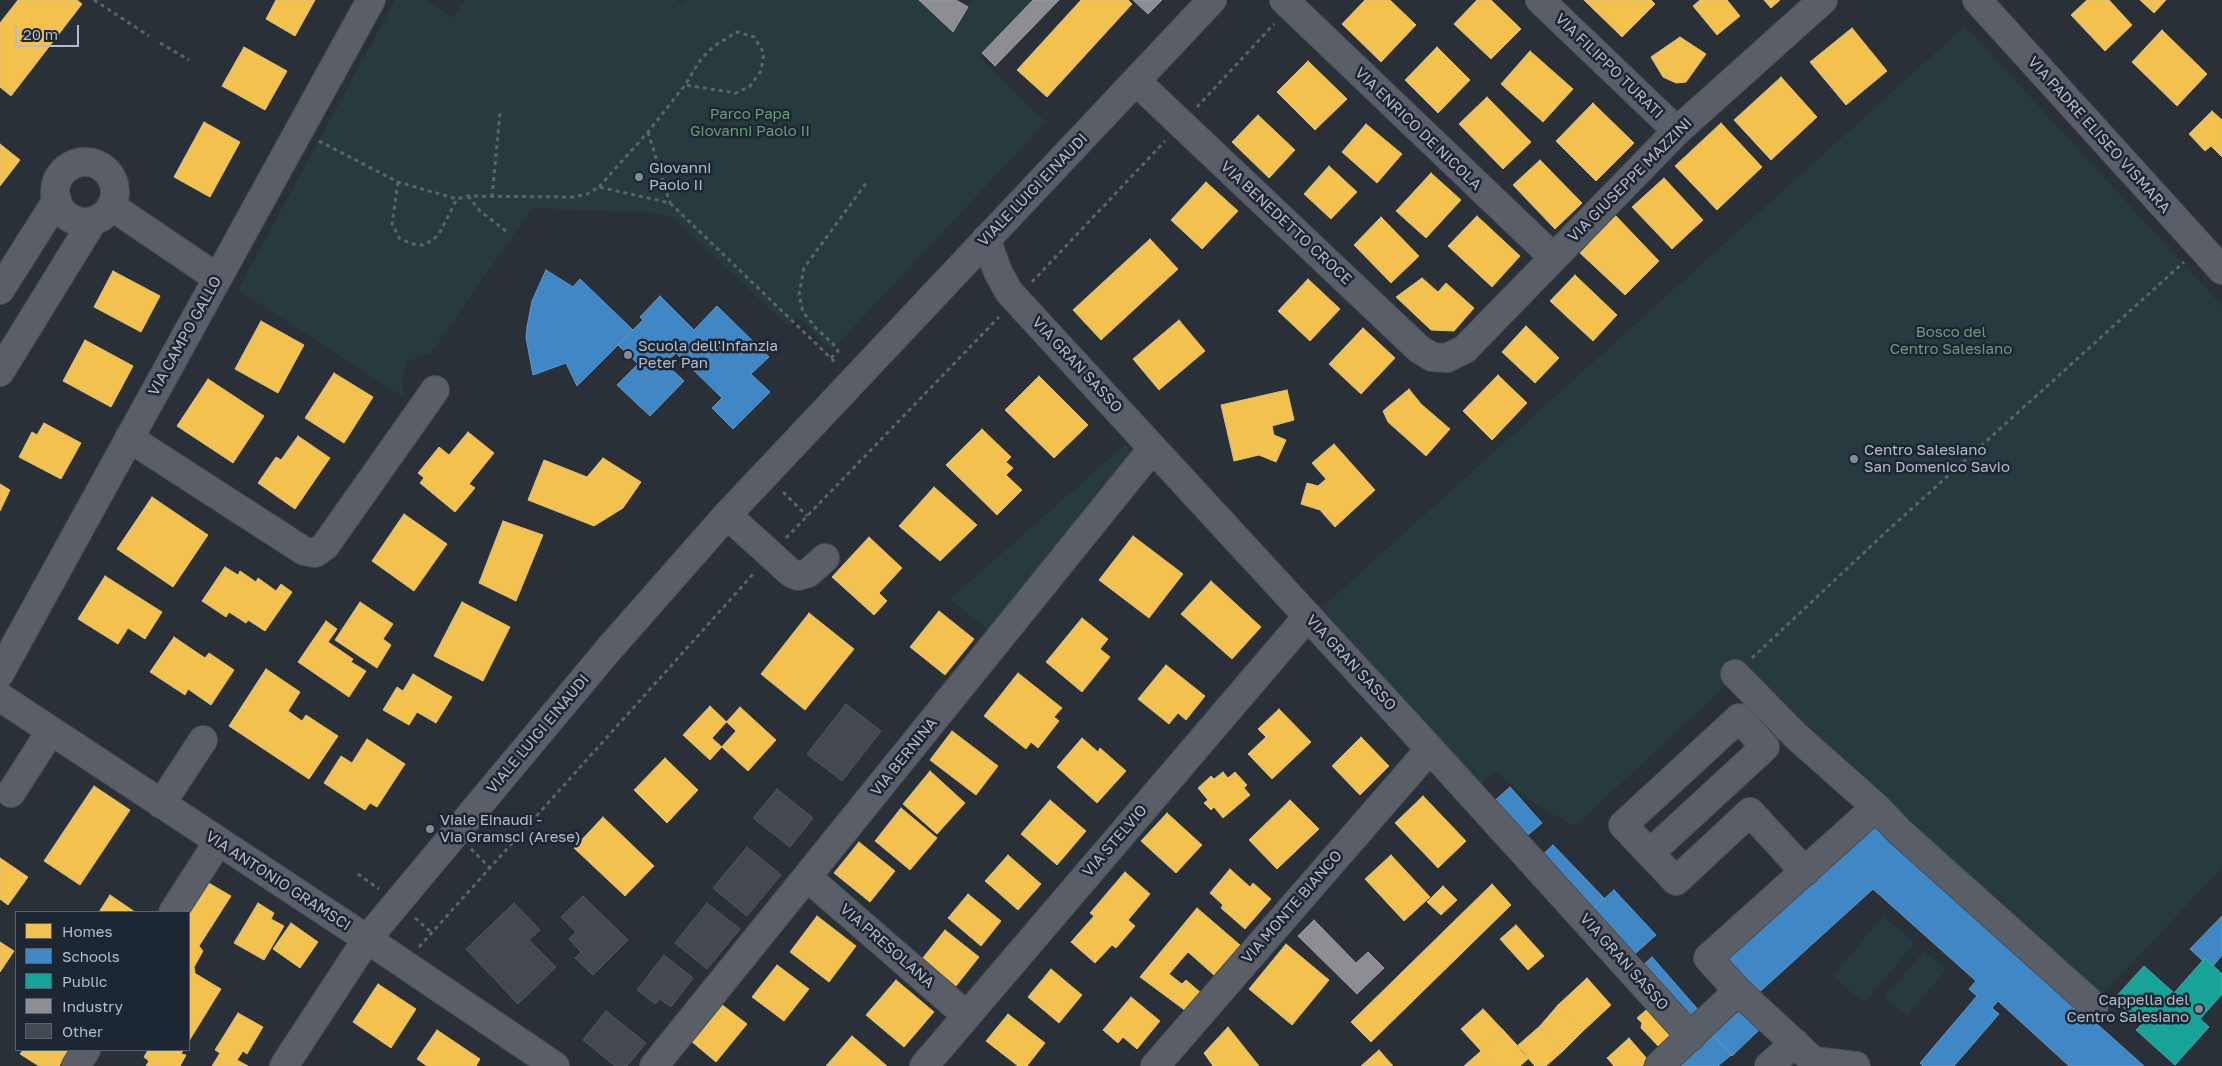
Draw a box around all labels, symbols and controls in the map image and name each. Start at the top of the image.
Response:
street label: VIA FILIPPO TURATI [1551,10,1667,122]
scale bar [18,15,81,47]
text: 20 m [23,25,58,43]
street label: VIA PADRE ELISEO VISMARA [2024,53,2174,217]
street label: VIA ENRICO DE NICOLA [1351,64,1485,194]
park label: Parco Papa Giovanni Paolo II [690,105,810,140]
street label: VIA GIUSEPPE MAZZINI [1564,114,1696,246]
street label: VIALE LUIGI EINAUDI [974,130,1092,250]
street label: VIA BENEDETTO CROCE [1217,158,1355,288]
place label: Giovanni Paolo II [649,159,711,194]
marker: Giovanni Paolo II [633,171,645,183]
street label: VIA CAMPO GALLO [145,273,225,399]
street label: VIA GRAN SASSO [1028,313,1126,417]
park label: Bosco del Centro Salesiano [1890,323,2012,358]
place label: Scuola dell'Infanzia Peter Pan [638,337,778,372]
marker: Scuola dell'Infanzia Peter Pan [622,349,634,361]
place label: Centro Salesiano San Domenico Savio [1864,441,2010,476]
marker: Centro Salesiano San Domenico Savio [1848,453,1860,465]
street label: VIA GRAN SASSO [1302,611,1400,715]
street label: VIALE LUIGI EINAUDI [483,671,593,797]
street label: VIA BERNINA [867,714,941,800]
street label: VIA STELVIO [1079,801,1151,881]
place label: Viale Einaudi - Via Gramsci (Arese) [440,811,581,846]
marker: Viale Einaudi - Via Gramsci (Arese) [424,823,436,835]
street label: VIA ANTONIO GRAMSCI [202,827,354,935]
street label: VIA MONTE BIANCO [1238,847,1346,967]
street label: VIA PRESOLANA [836,900,938,992]
street label: VIA GRAN SASSO [1576,910,1672,1014]
legend [15,911,190,1051]
text: Homes [62,922,112,940]
text: Schools [62,947,120,965]
text: Public [62,972,107,990]
place label: Cappella del Centro Salesiano [2066,991,2189,1026]
text: Industry [62,997,123,1015]
marker: Cappella del Centro Salesiano [2193,1003,2205,1015]
text: Other [62,1022,103,1040]

